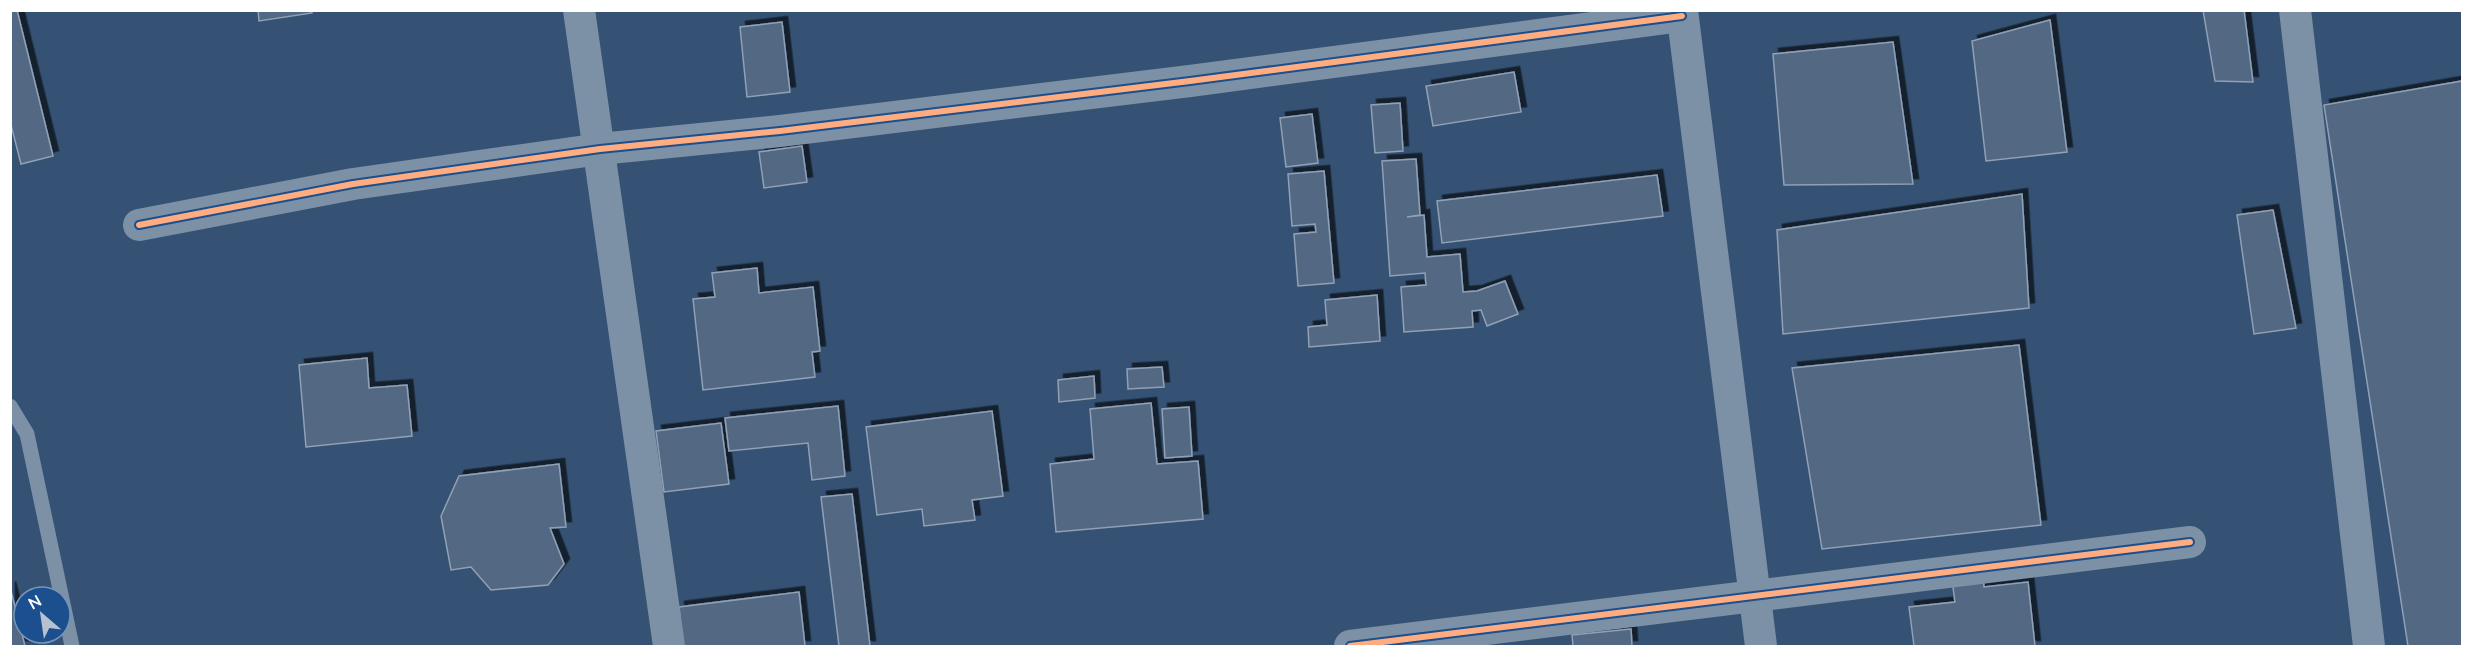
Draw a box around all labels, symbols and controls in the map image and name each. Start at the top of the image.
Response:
north arrow [12,585,72,645]
text: N [25,590,45,614]

